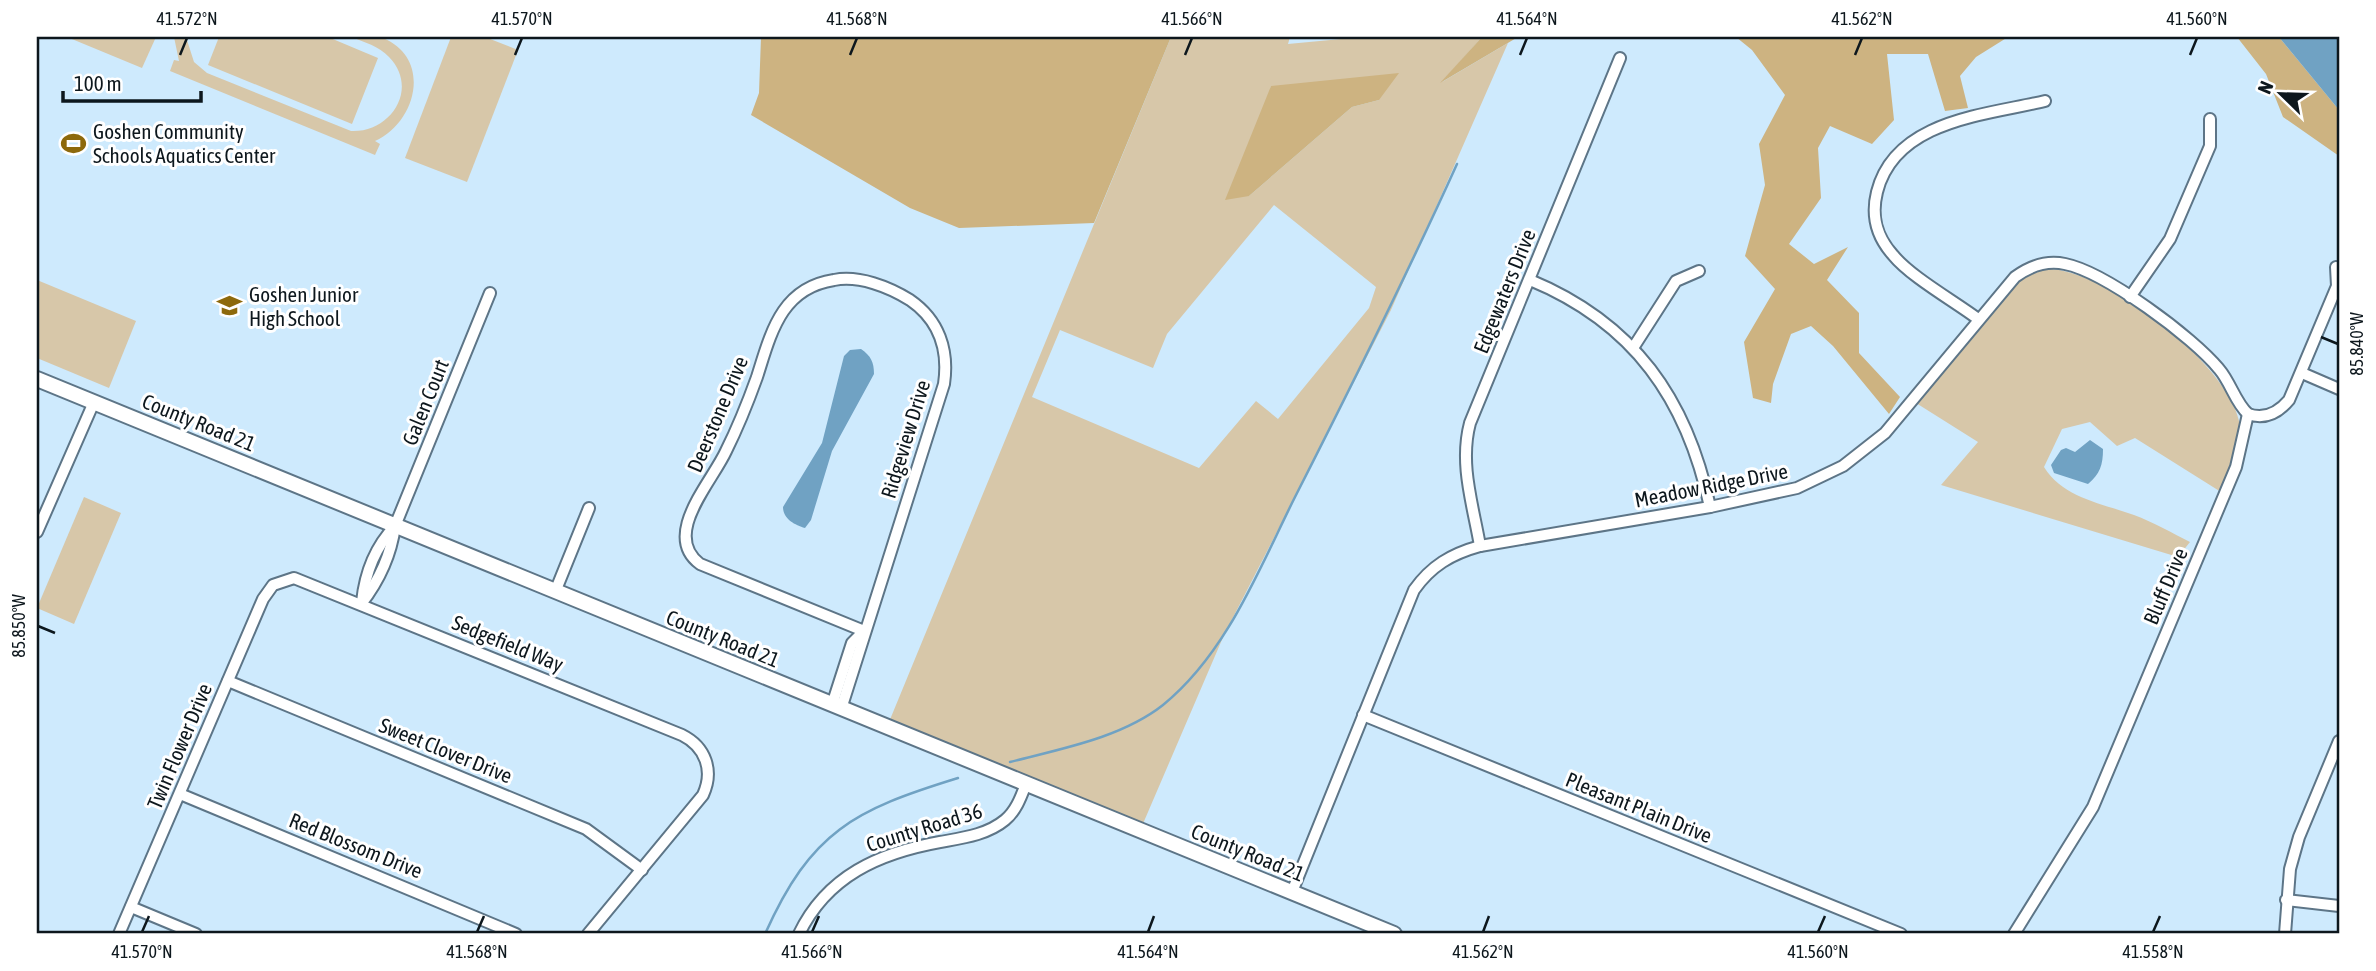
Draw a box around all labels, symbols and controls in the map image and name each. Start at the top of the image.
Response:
text: 41.572°N [156,8,218,29]
text: 41.570°N [491,8,553,29]
text: 41.568°N [826,8,888,29]
text: 41.566°N [1161,8,1223,29]
text: 41.564°N [1496,8,1558,29]
text: 41.562°N [1831,8,1893,29]
text: 41.560°N [2166,8,2228,29]
scale bar [63,60,201,104]
north arrow [2246,60,2316,130]
text: 100 m [74,71,122,95]
text: N [2253,78,2278,97]
place label: Goshen Community Schools Aquatics Center [93,119,276,167]
sports icon: Goshen Community Schools Aquatics Center [59,129,87,157]
street label: Edgewaters Drive [1468,226,1540,356]
place label: Goshen Junior High School [249,282,359,330]
school or university icon: Goshen Junior High School [215,292,243,320]
text: 85.840°W [2346,312,2367,376]
street label: Deerstone Drive [682,353,752,475]
street label: Galen Court [397,356,453,448]
street label: Ridgeview Drive [876,377,934,501]
street label: County Road 21 [139,388,259,456]
street label: Meadow Ridge Drive [1632,458,1790,512]
street label: Bluff Drive [2138,544,2192,628]
text: 85.850°W [8,594,29,658]
street label: County Road 21 [663,604,783,672]
street label: Sedgefield Way [449,610,567,676]
street label: Twin Flower Drive [142,680,216,812]
street label: Sweet Clover Drive [376,712,516,788]
street label: Pleasant Plain Drive [1562,767,1716,847]
street label: County Road 36 [863,798,985,856]
street label: Red Blossom Drive [286,807,426,883]
street label: County Road 21 [1188,818,1308,886]
text: 41.570°N [111,941,173,962]
text: 41.568°N [446,941,508,962]
text: 41.566°N [781,941,843,962]
text: 41.564°N [1117,941,1179,962]
text: 41.562°N [1452,941,1514,962]
text: 41.560°N [1787,941,1849,962]
text: 41.558°N [2122,941,2184,962]

